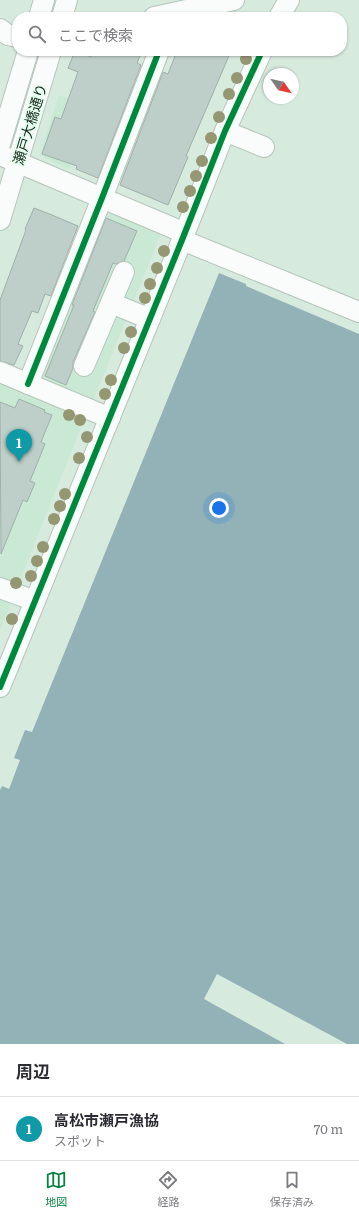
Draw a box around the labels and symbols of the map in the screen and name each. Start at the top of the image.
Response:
north arrow [263,68,299,104]
street label: 瀬戸大橋通り [7,81,51,167]
pin: 1 [6,429,32,462]
your location [209,498,229,518]

